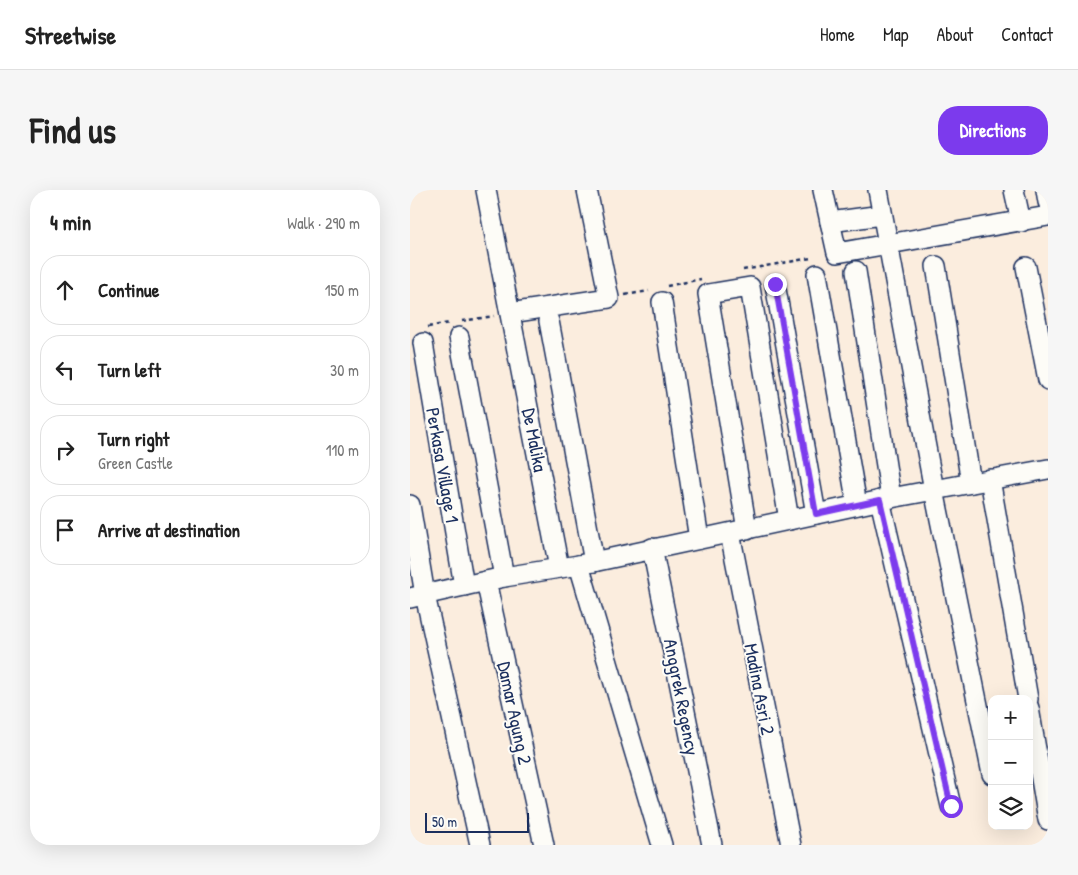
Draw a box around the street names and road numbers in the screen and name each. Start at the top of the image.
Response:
street label: Perkasa Village 1 [420,405,466,525]
street label: De Malika [516,406,554,475]
street label: Anggrek Regency [658,637,706,757]
street label: Madina Asri 2 [738,641,782,737]
street label: Damar Agung 2 [491,659,539,767]

